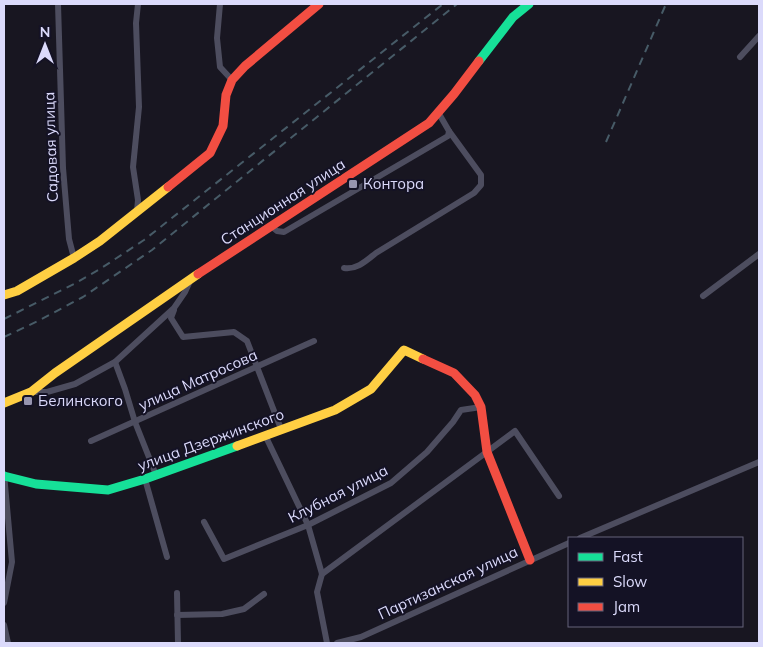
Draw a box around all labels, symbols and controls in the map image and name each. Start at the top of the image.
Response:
north arrow [20,20,70,70]
text: N [40,23,50,41]
street label: Садовая улица [39,91,62,203]
street label: Станционная улица [217,154,349,249]
place label: Контора [363,174,424,193]
marker: Контора [347,178,359,190]
street label: улица Матросова [135,345,260,414]
place label: Белинского [38,391,123,410]
marker: Белинского [22,395,34,407]
street label: улица Дзержинского [135,404,287,475]
street label: Клубная улица [285,460,391,527]
legend [568,537,743,627]
street label: Партизанская улица [375,542,521,623]
text: Fast [613,547,643,566]
text: Slow [613,572,647,591]
text: Jam [613,597,640,616]

